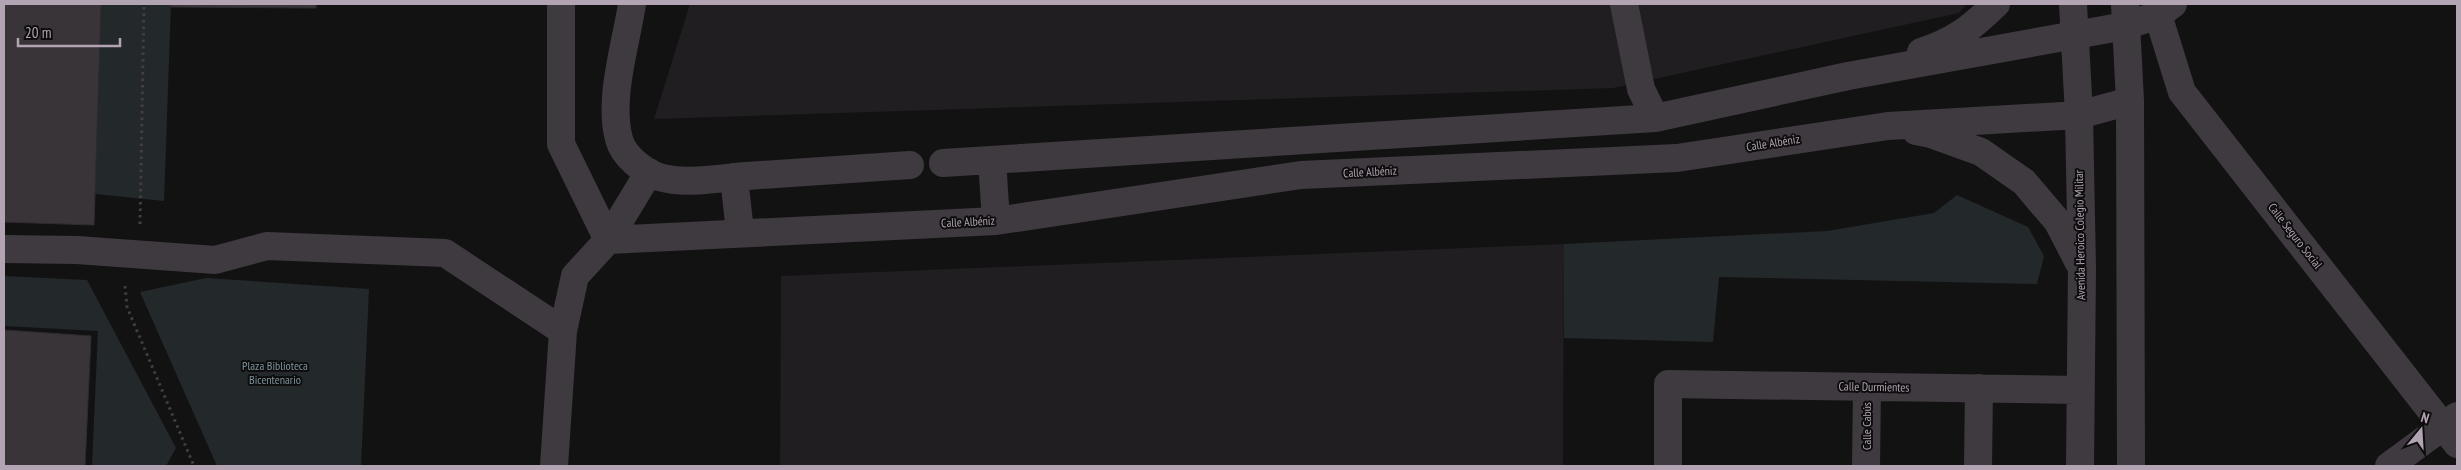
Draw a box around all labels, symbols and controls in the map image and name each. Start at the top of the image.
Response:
scale bar [18,15,120,47]
text: 20 m [25,23,51,42]
street label: Calle Albéniz [1745,131,1801,154]
street label: Calle Albéniz [1343,163,1397,180]
street label: Avenida Heroico Colegio Militar [2071,169,2088,300]
street label: Calle Seguro Social [2265,200,2326,272]
street label: Calle Albéniz [941,213,995,230]
park label: Plaza Biblioteca Bicentenario [242,358,308,387]
street label: Calle Durmientes [1838,378,1910,395]
street label: Calle Cabús [1859,402,1874,450]
north arrow [2396,405,2446,455]
text: N [2419,408,2431,427]

